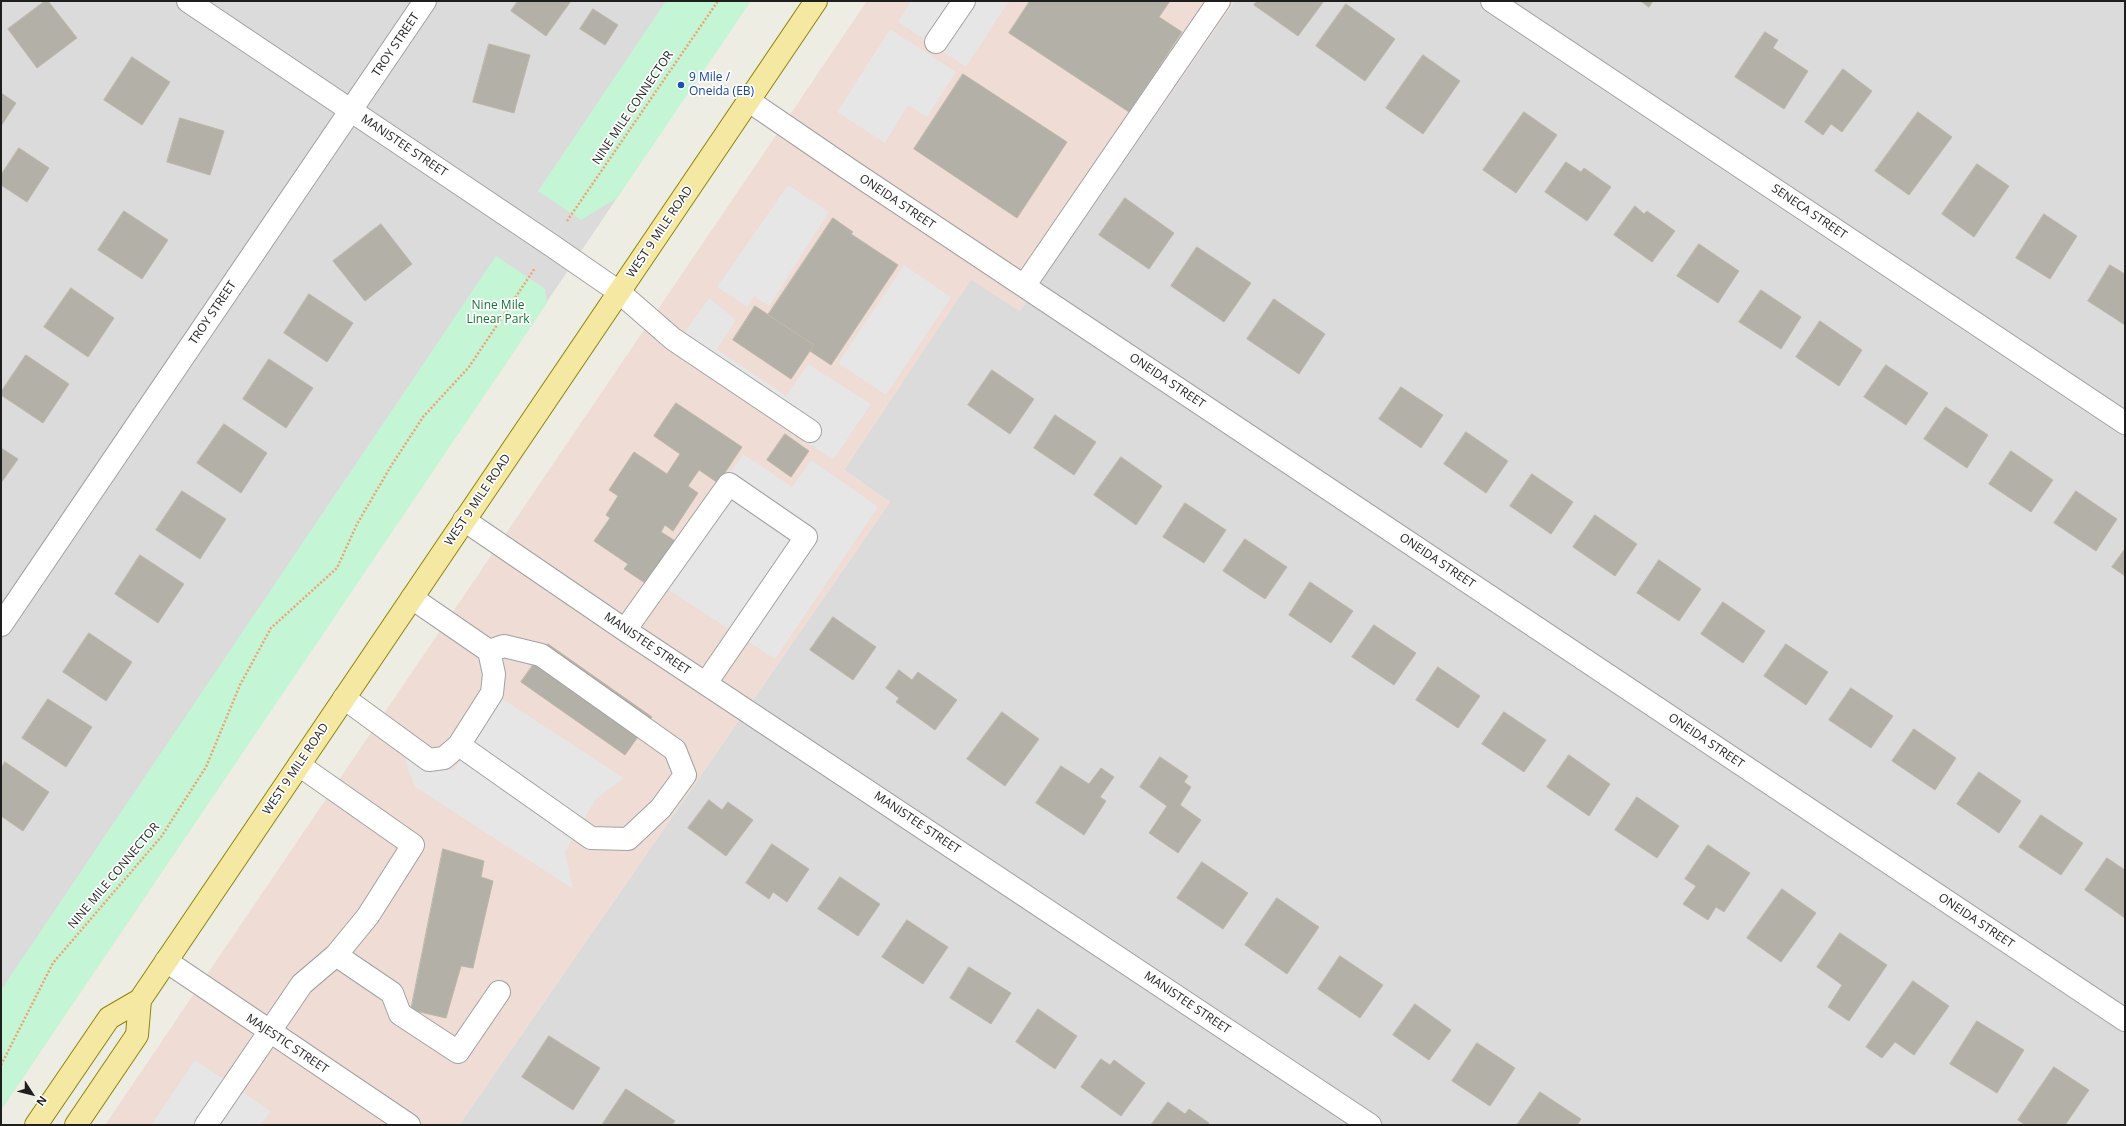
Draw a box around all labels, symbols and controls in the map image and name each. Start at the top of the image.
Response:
street label: TROY STREET [369,10,423,80]
street label: NINE MILE CONNECTOR [590,48,676,168]
place label: 9 Mile / Oneida (EB) [689,71,754,99]
marker: 9 Mile / Oneida (EB) [676,80,686,90]
street label: MANISTEE STREET [358,112,450,180]
street label: ONEIDA STREET [856,171,938,233]
street label: SENECA STREET [1769,181,1849,243]
street label: WEST 9 MILE ROAD [624,184,696,280]
street label: TROY STREET [186,278,240,348]
park label: Nine Mile Linear Park [466,299,530,327]
street label: ONEIDA STREET [1126,350,1208,412]
street label: WEST 9 MILE ROAD [442,452,514,548]
street label: ONEIDA STREET [1396,530,1478,592]
street label: MANISTEE STREET [601,610,693,678]
street label: ONEIDA STREET [1665,710,1747,772]
street label: WEST 9 MILE ROAD [260,721,332,817]
street label: MANISTEE STREET [871,789,963,857]
street label: NINE MILE CONNECTOR [65,820,163,932]
street label: ONEIDA STREET [1935,890,2017,952]
street label: MANISTEE STREET [1141,969,1233,1037]
street label: MAJESTIC STREET [243,1011,331,1077]
north arrow [12,1074,52,1114]
text: N [33,1093,51,1109]

